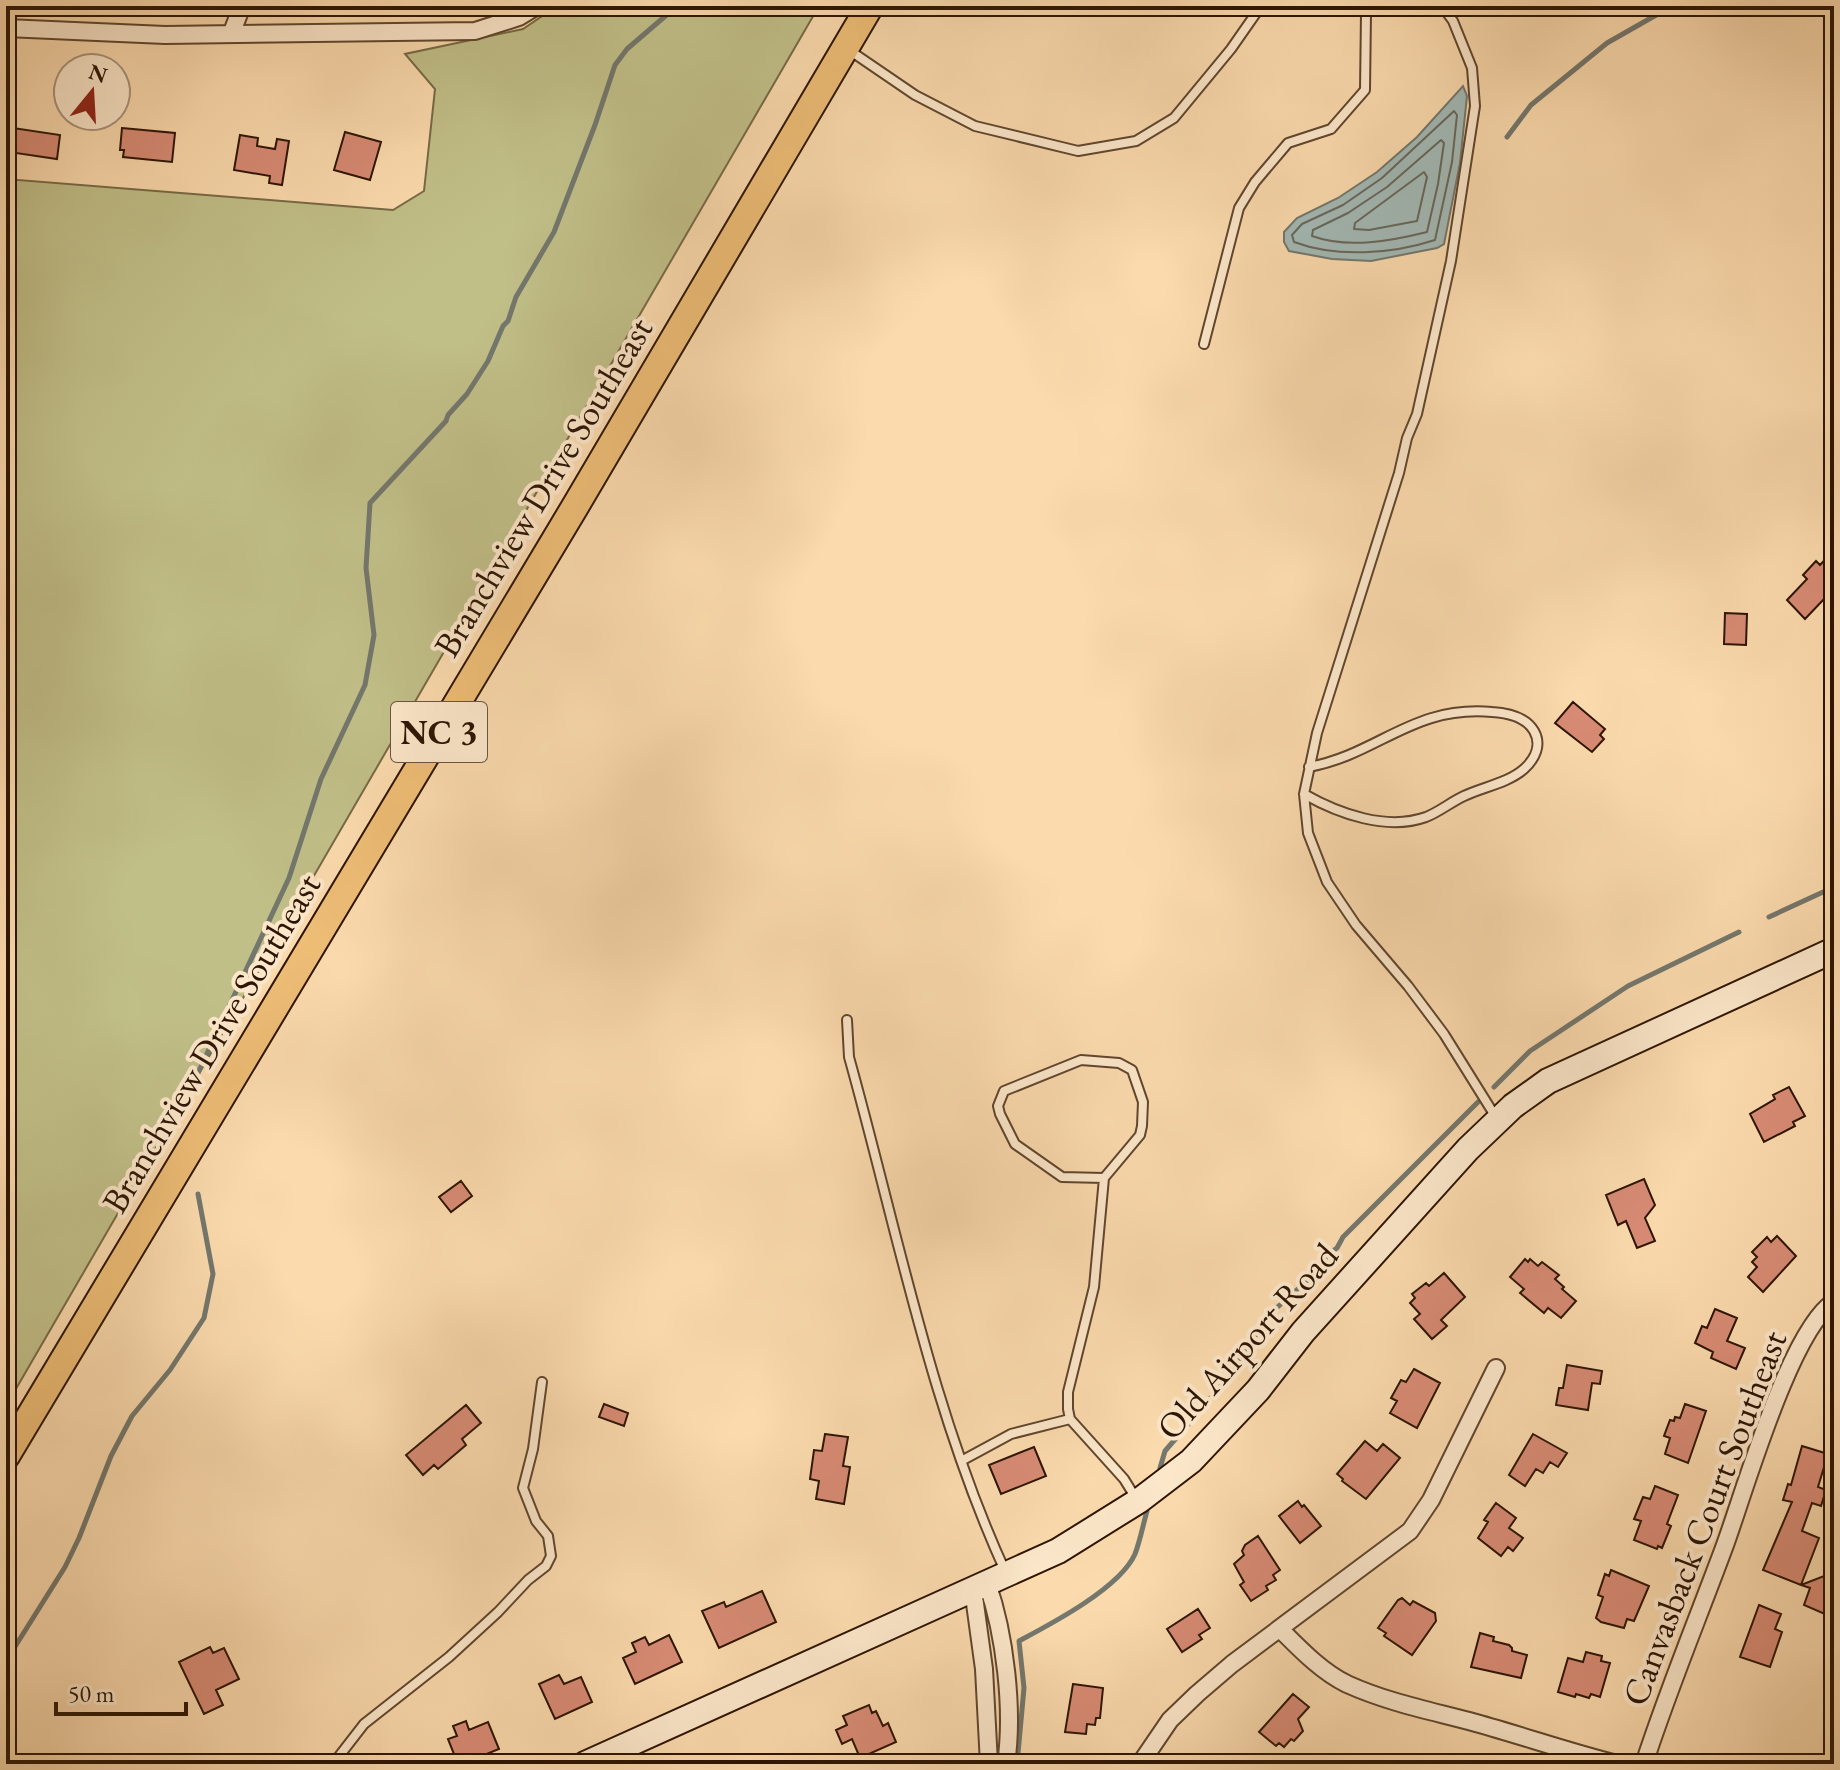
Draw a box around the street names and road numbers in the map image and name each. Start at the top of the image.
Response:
street label: Branchview Drive Southeast [423,308,663,665]
road number: NC 3 [391,702,487,762]
street label: Branchview Drive Southeast [91,864,331,1221]
street label: Old Airport Road [1146,1232,1349,1449]
street label: Canvasback Court Southeast [1611,1323,1797,1712]

